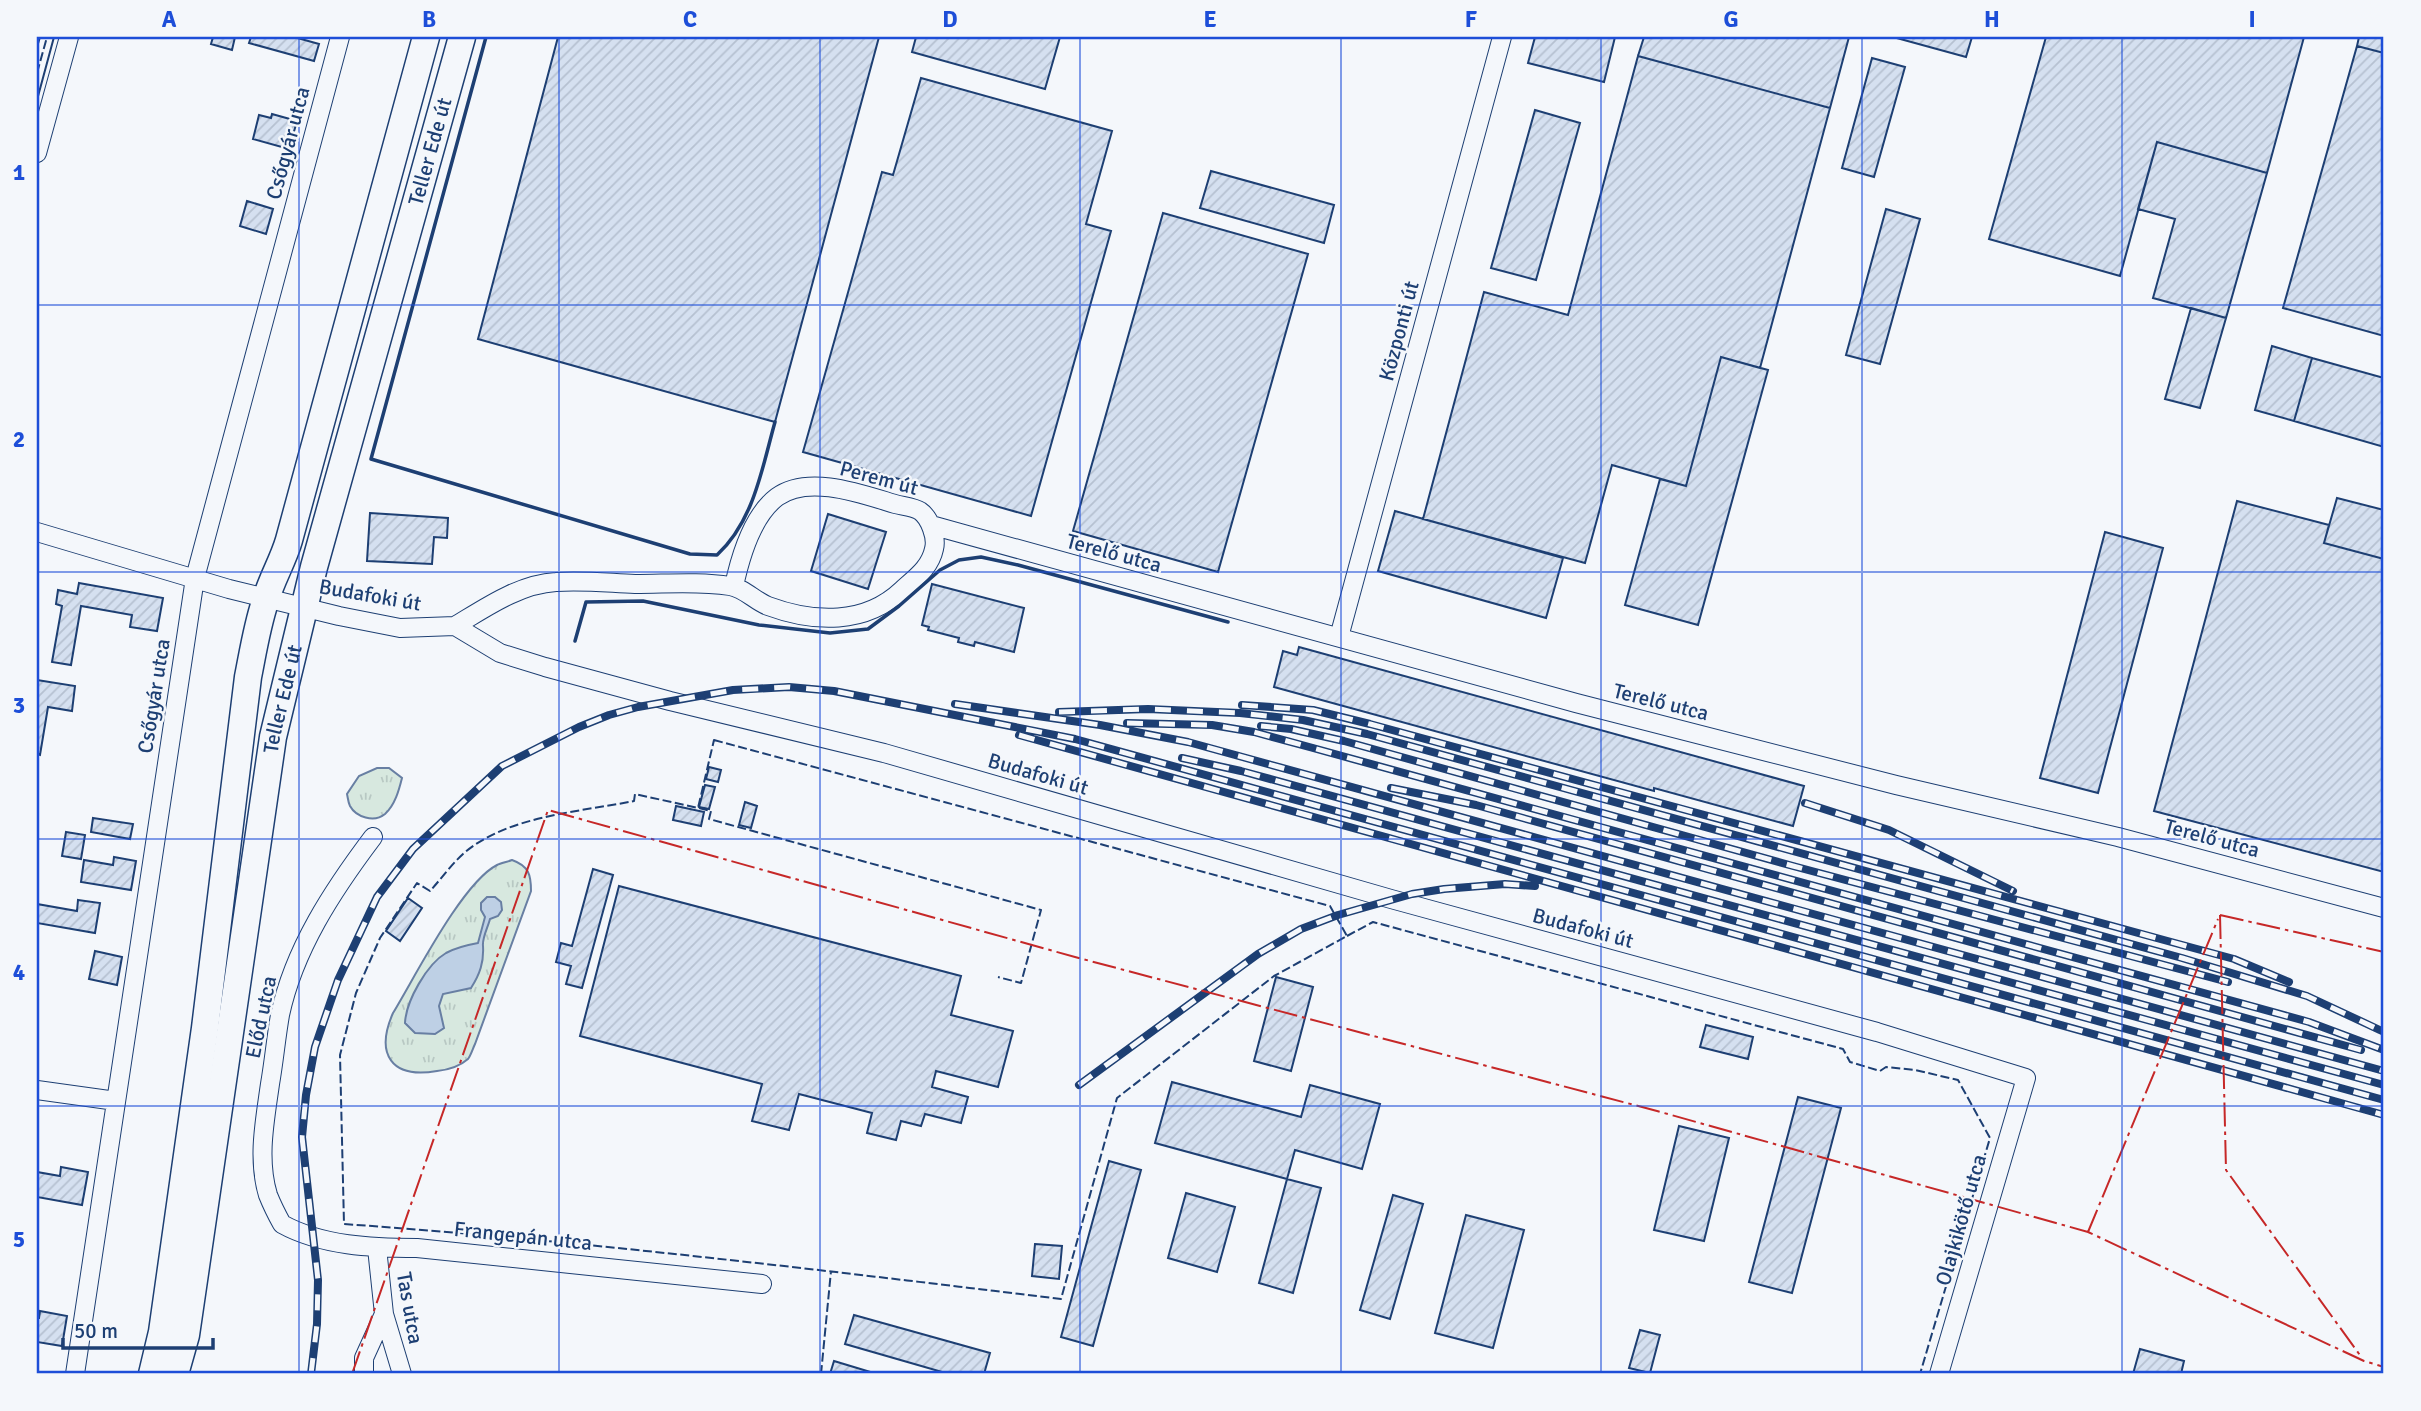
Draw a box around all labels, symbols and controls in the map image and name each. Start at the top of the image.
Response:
text: A [162,5,177,34]
text: B [422,5,436,34]
text: C [683,5,697,34]
text: D [942,5,958,34]
text: E [1203,5,1217,34]
text: F [1465,5,1477,34]
text: G [1723,5,1739,34]
text: H [1984,5,2000,34]
text: I [2248,5,2256,34]
street label: Csőgyár utca [260,84,316,202]
street label: Teller Ede út [403,95,457,208]
text: 1 [13,158,25,187]
street label: Központi út [1373,278,1425,384]
text: 2 [13,425,25,454]
street label: Perem út [837,455,921,501]
street label: Terelő utca [1063,528,1165,578]
street label: Budafoki út [317,573,423,617]
street label: Csőgyár utca [132,637,176,755]
street label: Teller Ede út [258,642,308,755]
street label: Terelő utca [1610,678,1712,726]
text: 3 [13,691,25,720]
street label: Budafoki út [985,747,1091,801]
street label: Terelő utca [2161,813,2263,863]
street label: Budafoki út [1530,902,1636,954]
text: 4 [13,958,25,987]
street label: Előd utca [240,973,282,1061]
street label: Olajkikötő utca [1930,1151,1992,1289]
street label: Frangepán utca [453,1216,593,1256]
text: 5 [13,1225,25,1254]
street label: Tas utca [391,1270,429,1346]
scale bar [63,1306,214,1350]
text: 50 m [74,1318,118,1344]

